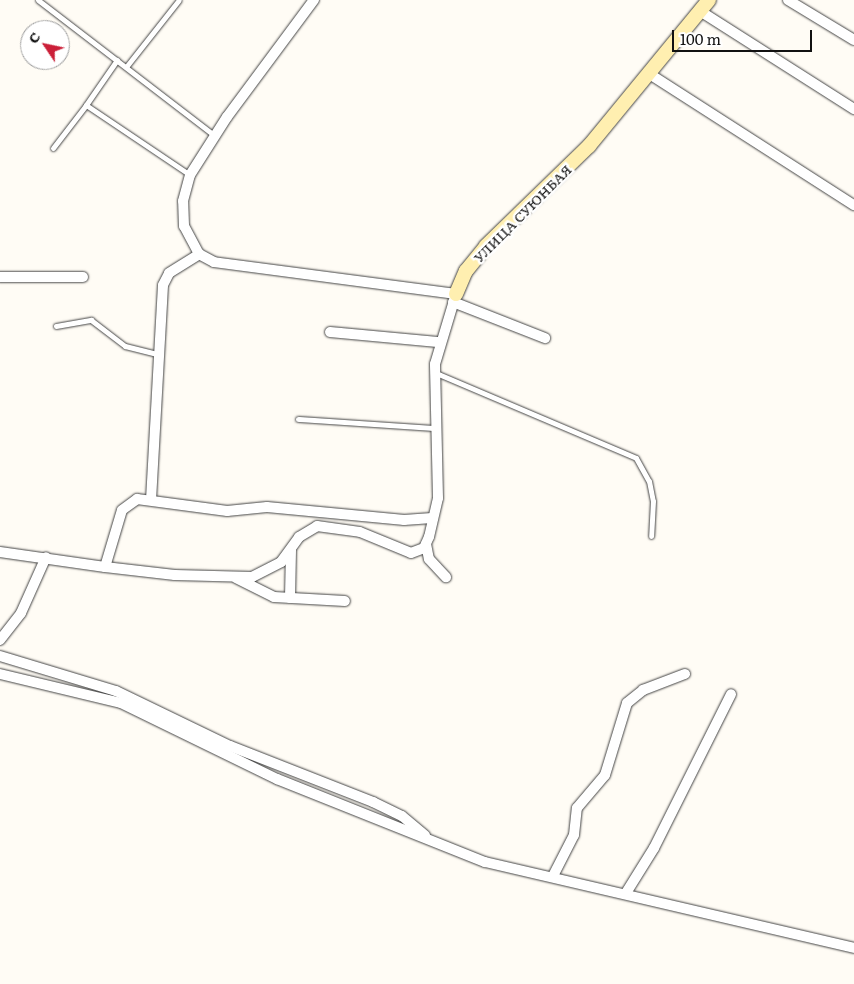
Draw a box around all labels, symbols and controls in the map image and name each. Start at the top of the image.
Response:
north arrow [20,20,70,70]
scale bar [674,20,814,52]
text: С [22,27,44,47]
text: 100 m [680,27,721,50]
street label: УЛИЦА СУЮНБАЯ [469,160,575,266]

